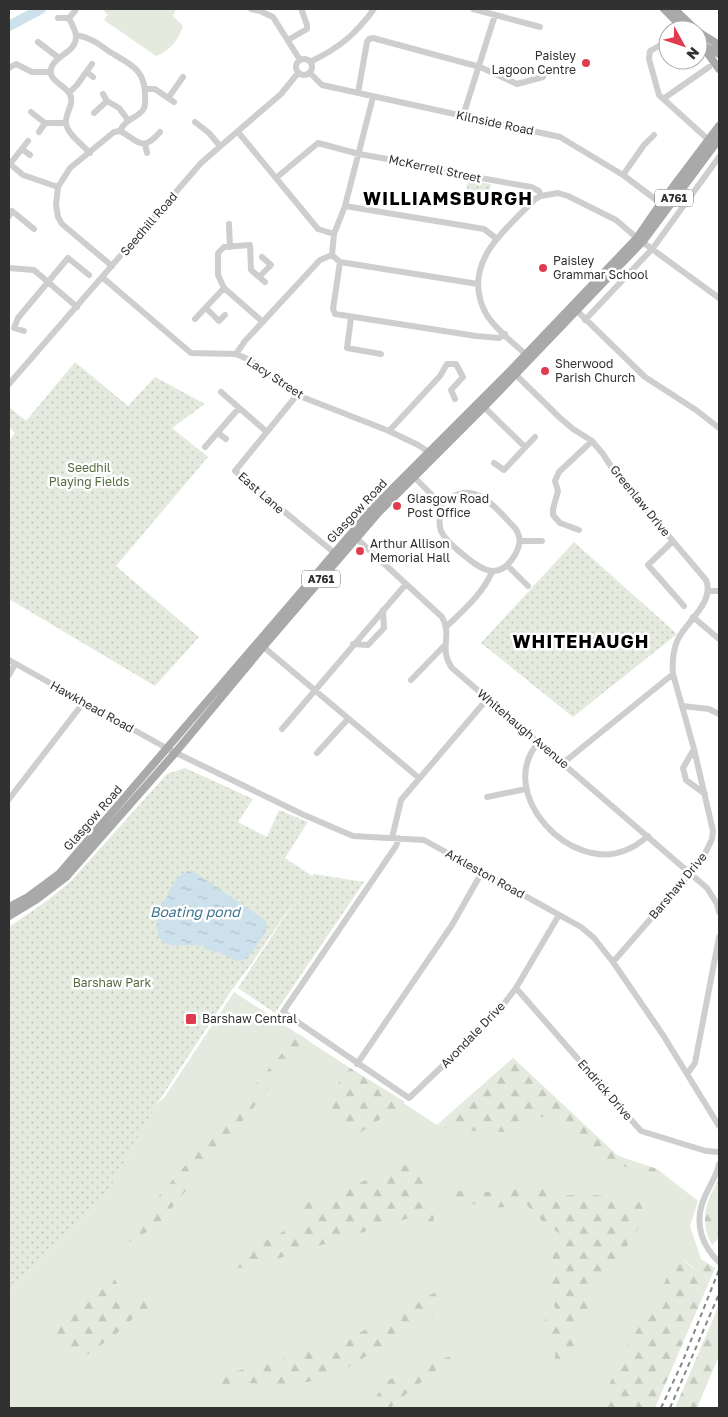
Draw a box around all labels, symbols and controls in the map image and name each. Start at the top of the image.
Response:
north arrow [658,20,708,70]
text: N [683,44,703,63]
place label: Paisley Lagoon Centre [491,48,576,77]
marker: Paisley Lagoon Centre [580,57,592,69]
street label: Kilnside Road [455,107,535,138]
street label: McKerrell Street [387,151,483,186]
district label: WILLIAMSBURGH [363,187,533,209]
street label: Seedhill Road [117,189,180,259]
road number: A761 [655,190,693,207]
place label: Paisley Grammar School [553,253,649,282]
marker: Paisley Grammar School [537,262,549,274]
street label: Lacy Street [244,354,307,402]
place label: Sherwood Parish Church [555,356,635,385]
marker: Sherwood Parish Church [539,365,551,377]
park label: Seedhil Playing Fields [49,460,129,489]
street label: Greenlaw Drive [607,462,674,539]
street label: East Lane [235,469,287,517]
street label: Glasgow Road [323,476,390,546]
place label: Glasgow Road Post Office [407,491,489,520]
marker: Glasgow Road Post Office [391,500,403,512]
place label: Arthur Allison Memorial Hall [370,536,450,565]
marker: Arthur Allison Memorial Hall [354,545,366,557]
road number: A761 [302,570,340,588]
district label: WHITEHAUGH [513,630,649,652]
street label: Hawkhead Road [48,677,137,736]
street label: Whitehaugh Avenue [474,686,572,771]
street label: Glasgow Road [60,782,125,854]
street label: Arkleston Road [443,846,528,902]
street label: Barshaw Drive [645,849,710,922]
water label: Boating pond [150,903,241,920]
park label: Barshaw Park [73,975,152,990]
street label: Avondale Drive [437,999,508,1071]
place label: Barshaw Central [202,1011,297,1026]
marker: Barshaw Central [184,1012,198,1026]
street label: Endrick Drive [575,1056,636,1123]

